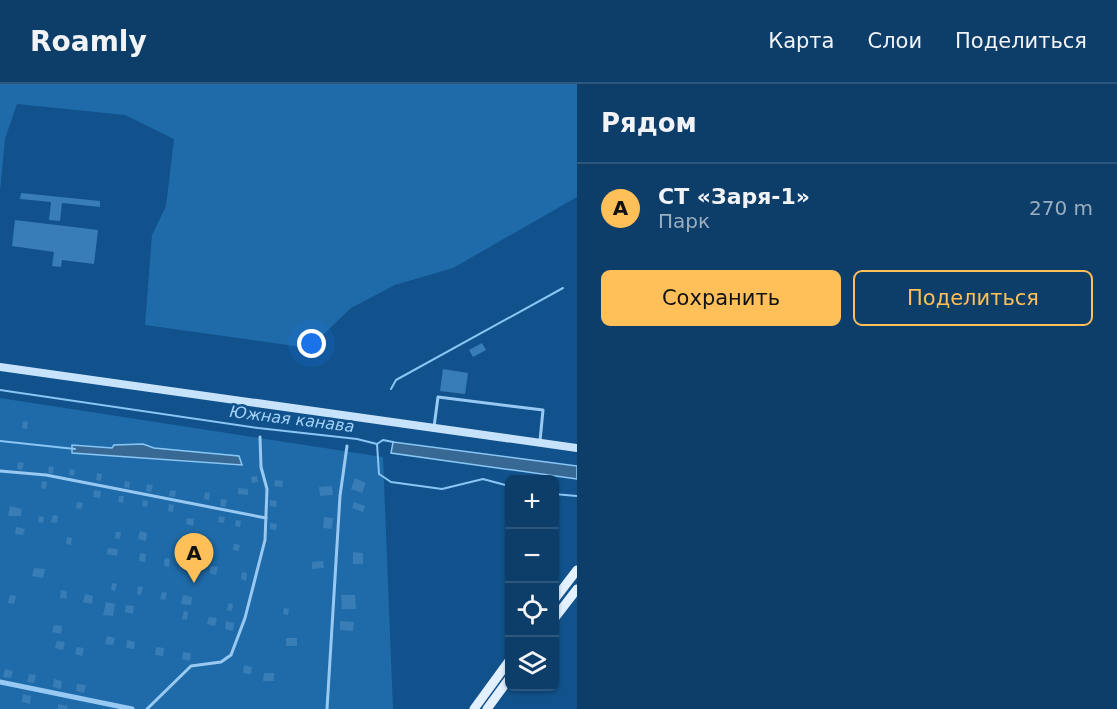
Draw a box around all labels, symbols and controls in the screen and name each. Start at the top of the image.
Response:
text: Roamly [30,25,147,58]
text: Карта [768,29,834,53]
text: Слои [867,29,922,53]
text: Поделиться [955,29,1087,53]
text: Рядом [601,108,697,138]
text: СТ «Заря-1» [658,184,810,209]
text: A [613,196,628,220]
text: 270 m [1029,196,1093,220]
text: Парк [658,209,710,233]
button: Сохранить [601,270,841,326]
button: Поделиться [853,270,1093,326]
your location [297,329,326,358]
water label: Южная канава [228,402,356,436]
map controls [505,475,559,691]
button: + [505,475,559,529]
button: − [505,529,559,583]
pin: A [174,534,214,583]
button: locate [505,583,559,637]
button: layers [505,637,559,691]

